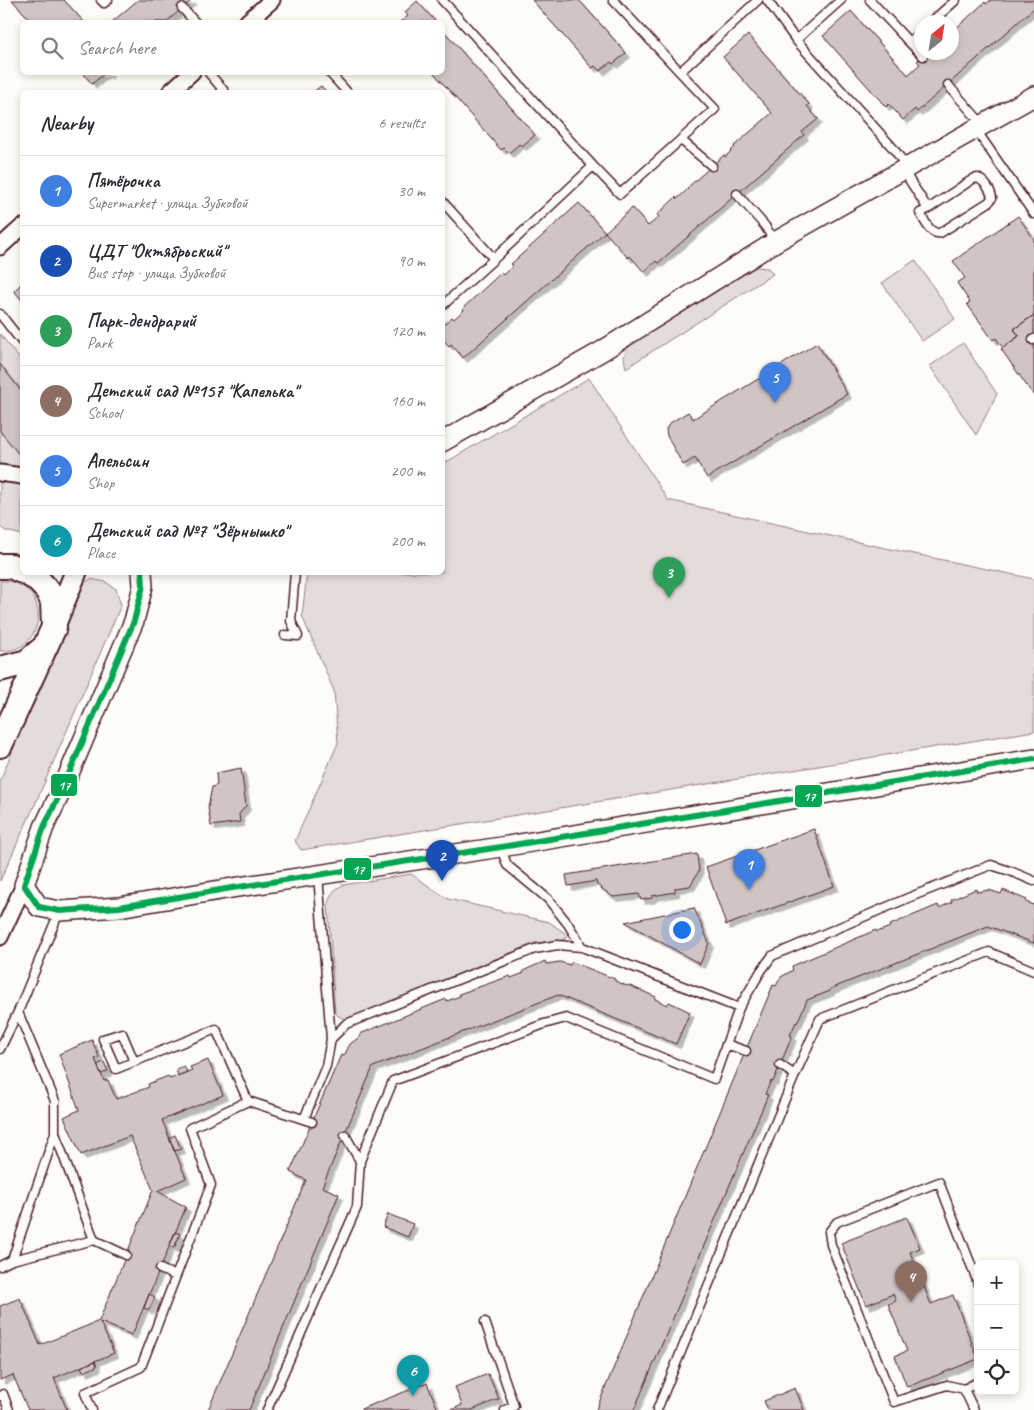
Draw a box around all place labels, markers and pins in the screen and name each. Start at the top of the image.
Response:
pin: 5 [759,362,791,403]
pin: 3 [653,557,685,598]
pin: 2 [426,840,458,881]
pin: 1 [733,849,765,890]
pin: 4 [895,1261,927,1302]
pin: 6 [397,1355,429,1396]

